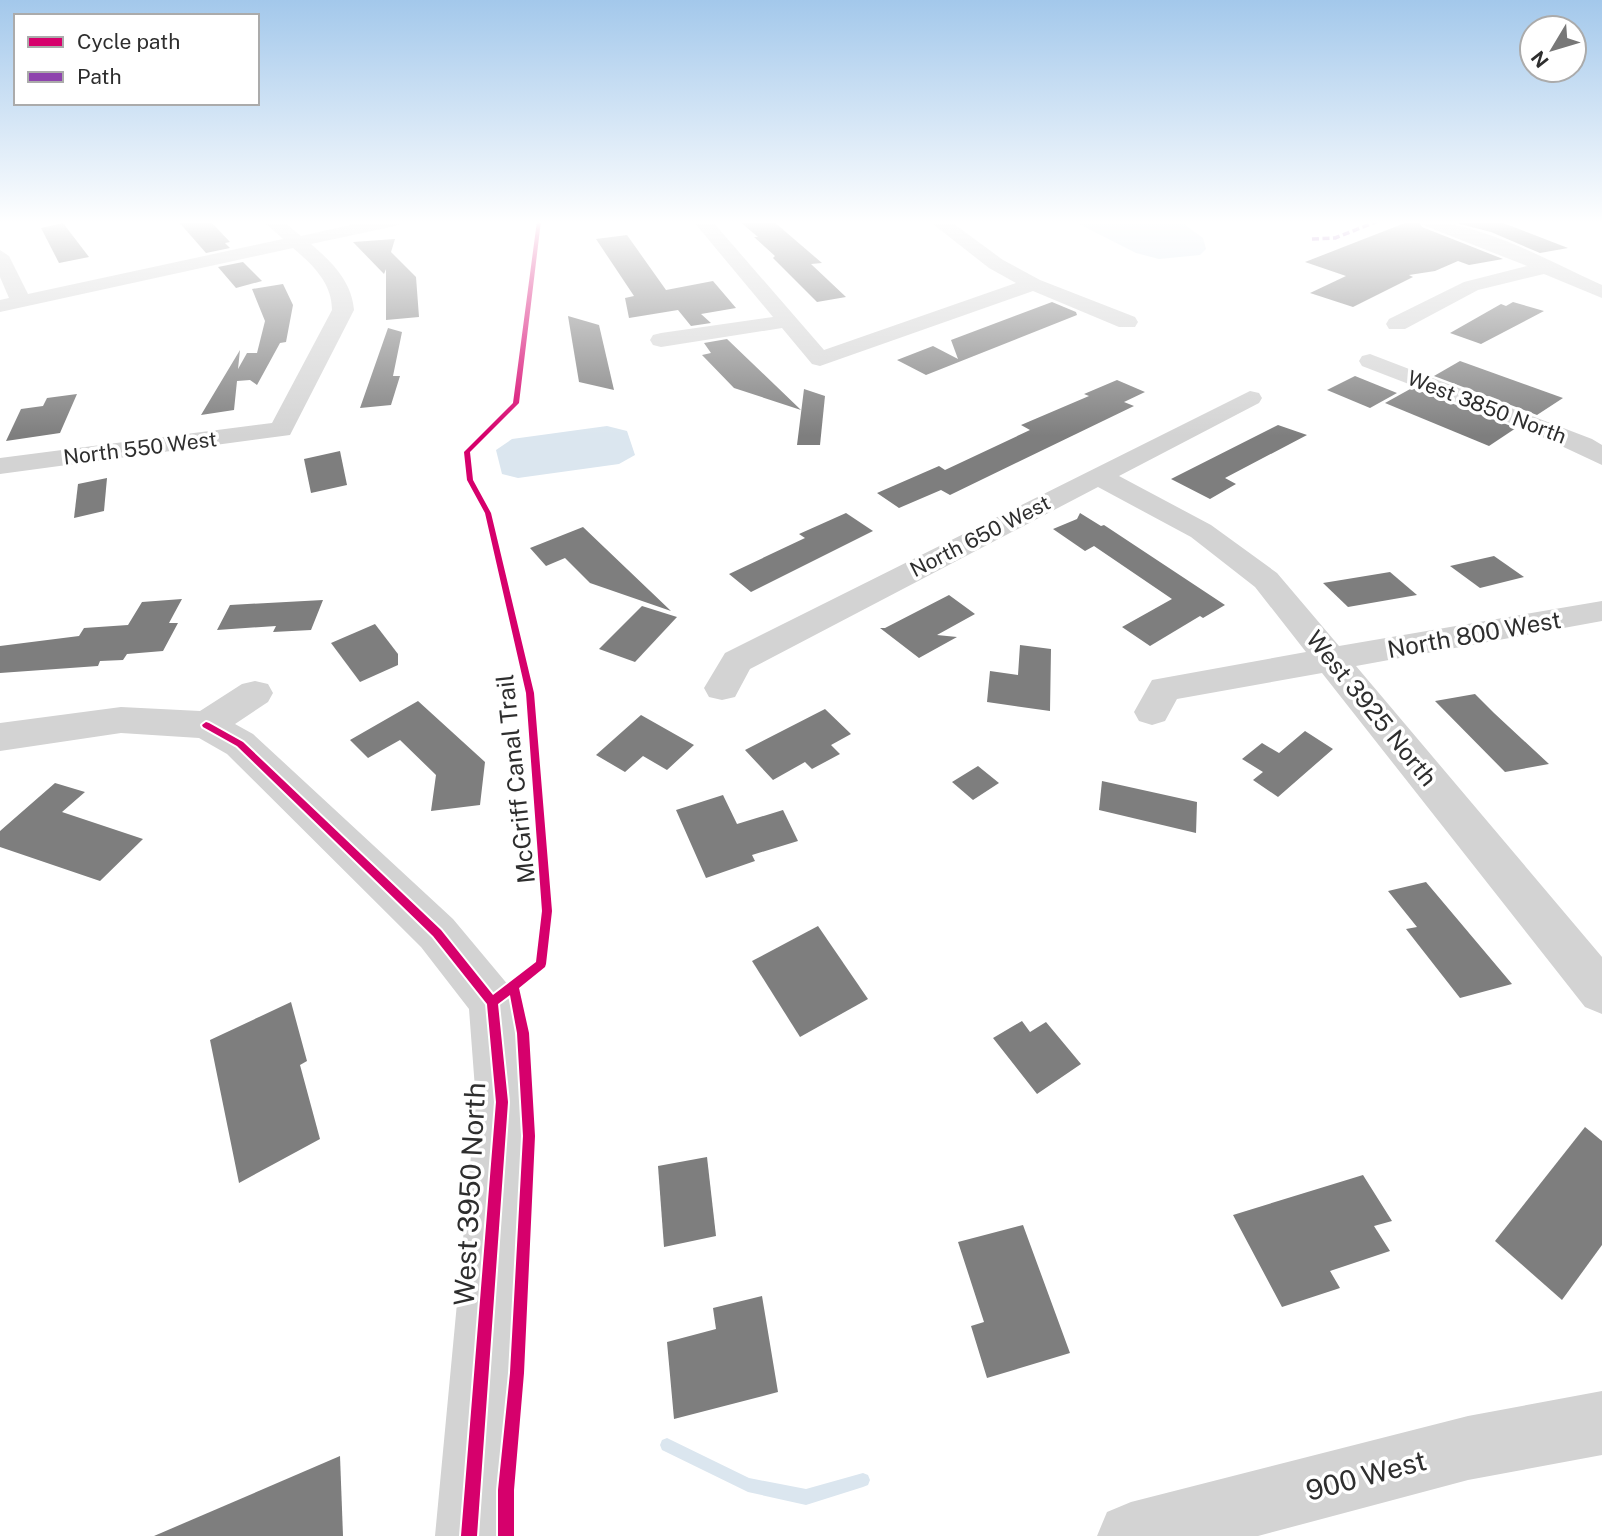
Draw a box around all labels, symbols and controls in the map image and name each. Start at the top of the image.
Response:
legend [14,14,259,105]
north arrow [1518,14,1588,84]
text: Cycle path [77,29,180,54]
text: N [1526,47,1553,72]
text: Path [77,64,122,89]
street label: West 3850 North [1404,365,1570,449]
street label: North 550 West [62,426,218,470]
street label: North 650 West [906,490,1054,582]
street label: North 800 West [1385,605,1563,663]
street label: West 3925 North [1301,625,1443,791]
street label: McGriff Canal Trail [490,673,540,885]
street label: West 3950 North [447,1081,491,1307]
street label: 900 West [1302,1443,1430,1507]

